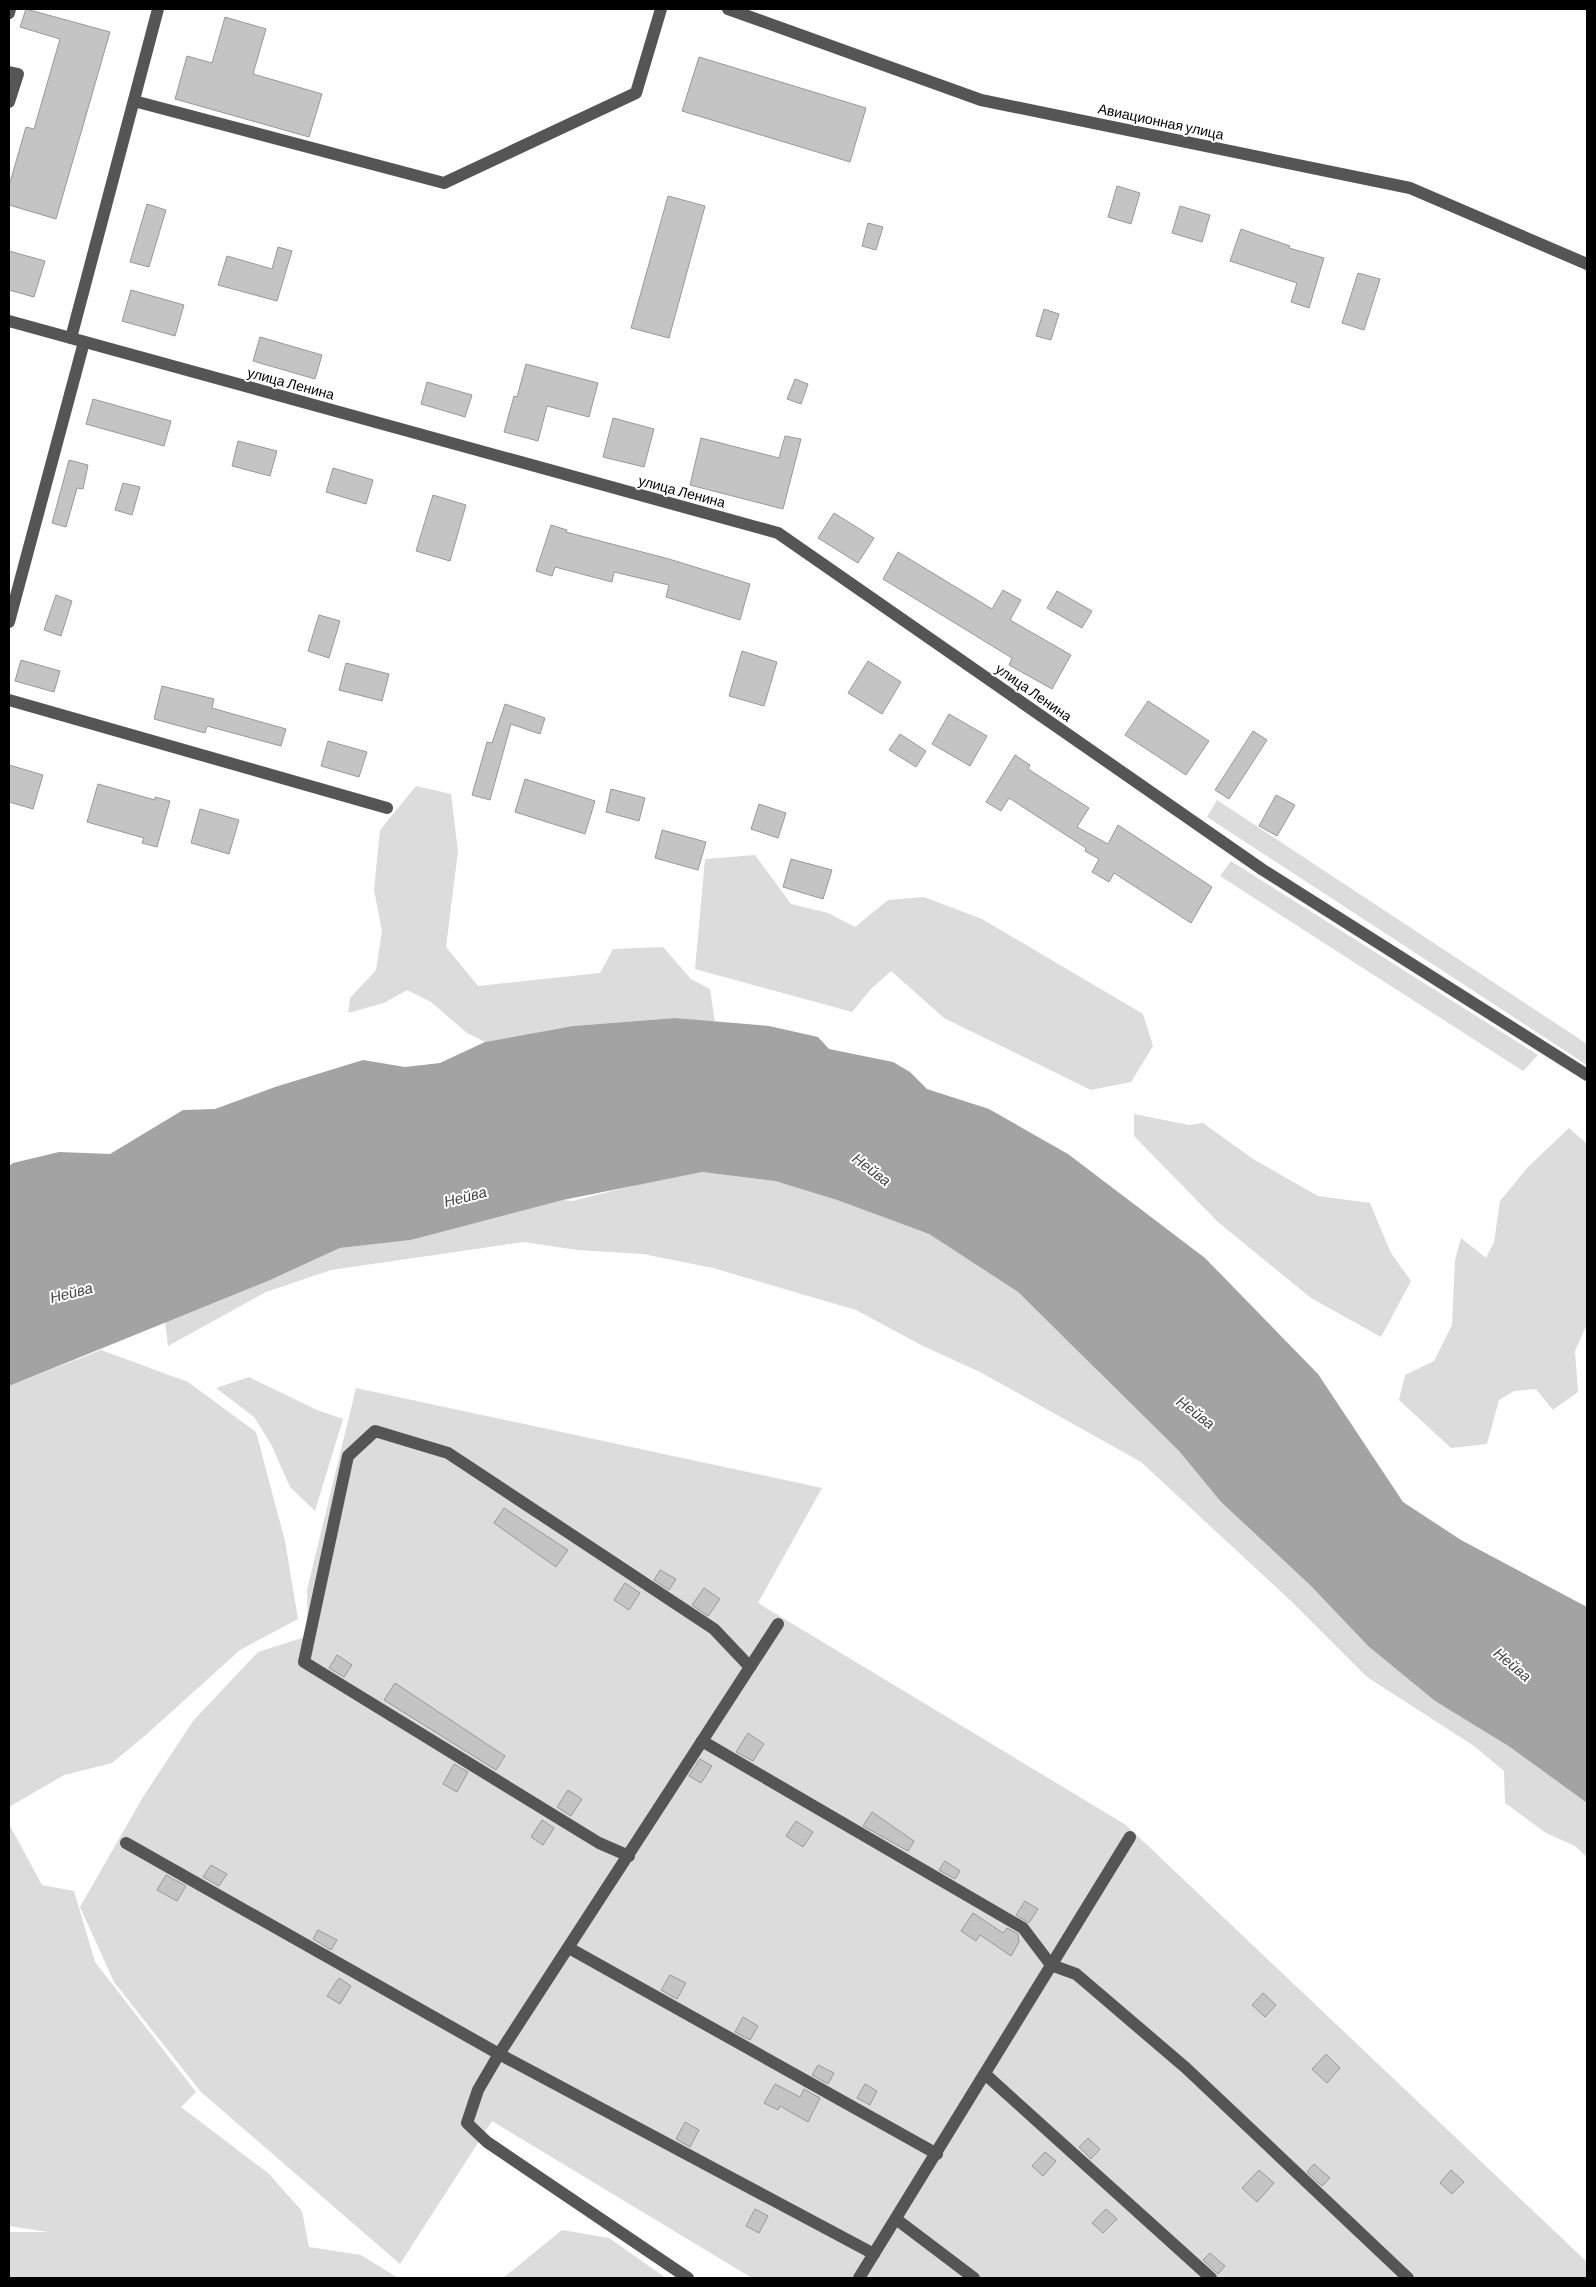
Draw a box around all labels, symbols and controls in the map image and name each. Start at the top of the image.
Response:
street label: Авиационная улица [1097,99,1226,143]
street label: улица Ленина [246,363,337,403]
street label: улица Ленина [637,471,728,511]
street label: улица Ленина [993,659,1076,725]
water label: Нейва [849,1149,895,1189]
water label: Нейва [442,1182,488,1210]
water label: Нейва [48,1278,94,1306]
water label: Нейва [1173,1392,1219,1432]
water label: Нейва [1491,1643,1535,1685]

